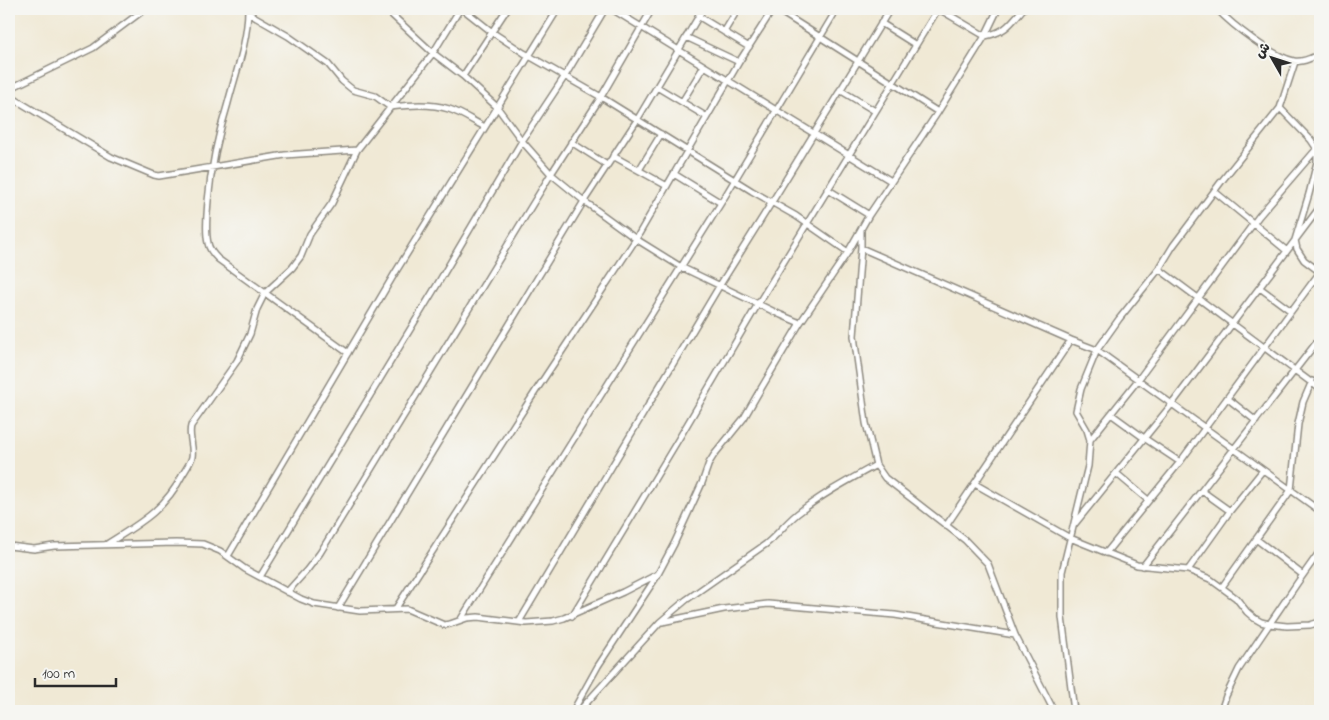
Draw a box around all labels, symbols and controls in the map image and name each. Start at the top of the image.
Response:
north arrow [1246,32,1296,82]
text: ش [1250,38,1276,63]
scale bar [35,655,116,687]
text: 100 m [42,663,75,685]

